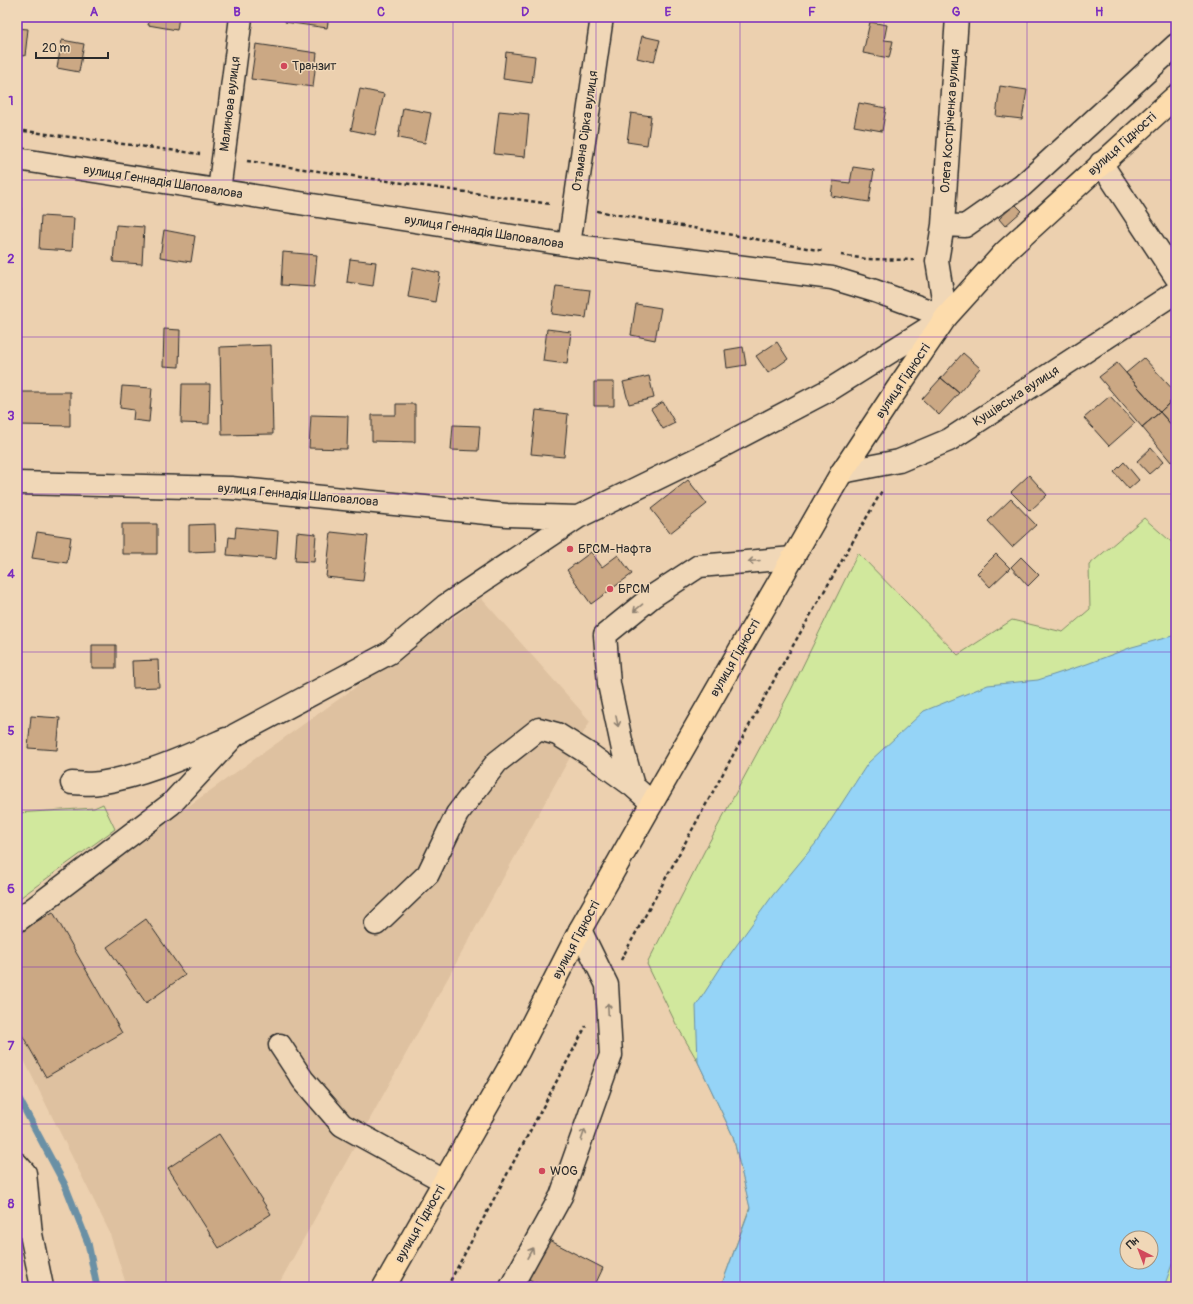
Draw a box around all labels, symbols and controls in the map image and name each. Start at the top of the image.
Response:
text: A [90,4,99,20]
text: B [233,4,241,20]
text: C [377,4,385,20]
text: D [521,4,529,20]
text: E [665,4,672,20]
text: F [808,4,816,20]
text: G [952,4,961,20]
text: H [1095,4,1103,20]
scale bar [36,34,108,60]
text: 20 m [42,41,71,56]
street label: Олега Костріченка вулиця [937,48,963,194]
street label: Малинова вулиця [216,56,244,152]
place label: Транзит [292,58,337,74]
marker: Транзит [279,61,289,71]
street label: Отамана Сірка вулиця [569,70,601,192]
text: 1 [8,93,14,109]
street label: вулиця Гідності [1084,109,1160,179]
street label: вулиця Геннадія Шаповалова [82,161,244,203]
street label: вулиця Геннадія Шаповалова [403,211,565,253]
text: 2 [7,251,15,267]
street label: вулиця Гідності [872,341,934,421]
street label: Кущівська вулиця [970,362,1062,430]
text: 3 [7,408,15,424]
street label: вулиця Геннадія Шаповалова [217,480,379,510]
place label: БРСМ-Нафта [578,541,651,557]
marker: БРСМ-Нафта [565,544,575,554]
one-way arrow [748,558,761,565]
text: 4 [7,566,15,582]
place label: БРСМ [618,581,650,597]
marker: БРСМ [605,584,615,594]
one-way arrow [632,603,643,612]
street label: вулиця Гідності [706,616,764,700]
one-way arrow [613,715,621,728]
text: 5 [7,723,15,739]
text: 6 [7,881,15,897]
street label: вулиця Гідності [549,898,603,982]
one-way arrow [605,1003,612,1016]
text: 7 [8,1038,15,1054]
one-way arrow [580,1128,587,1141]
place label: WOG [550,1163,578,1179]
marker: WOG [537,1166,547,1176]
street label: вулиця Гідності [391,1182,449,1266]
text: 8 [8,1196,15,1212]
north arrow [1119,1230,1159,1270]
text: Пн [1124,1234,1142,1252]
one-way arrow [527,1247,534,1259]

